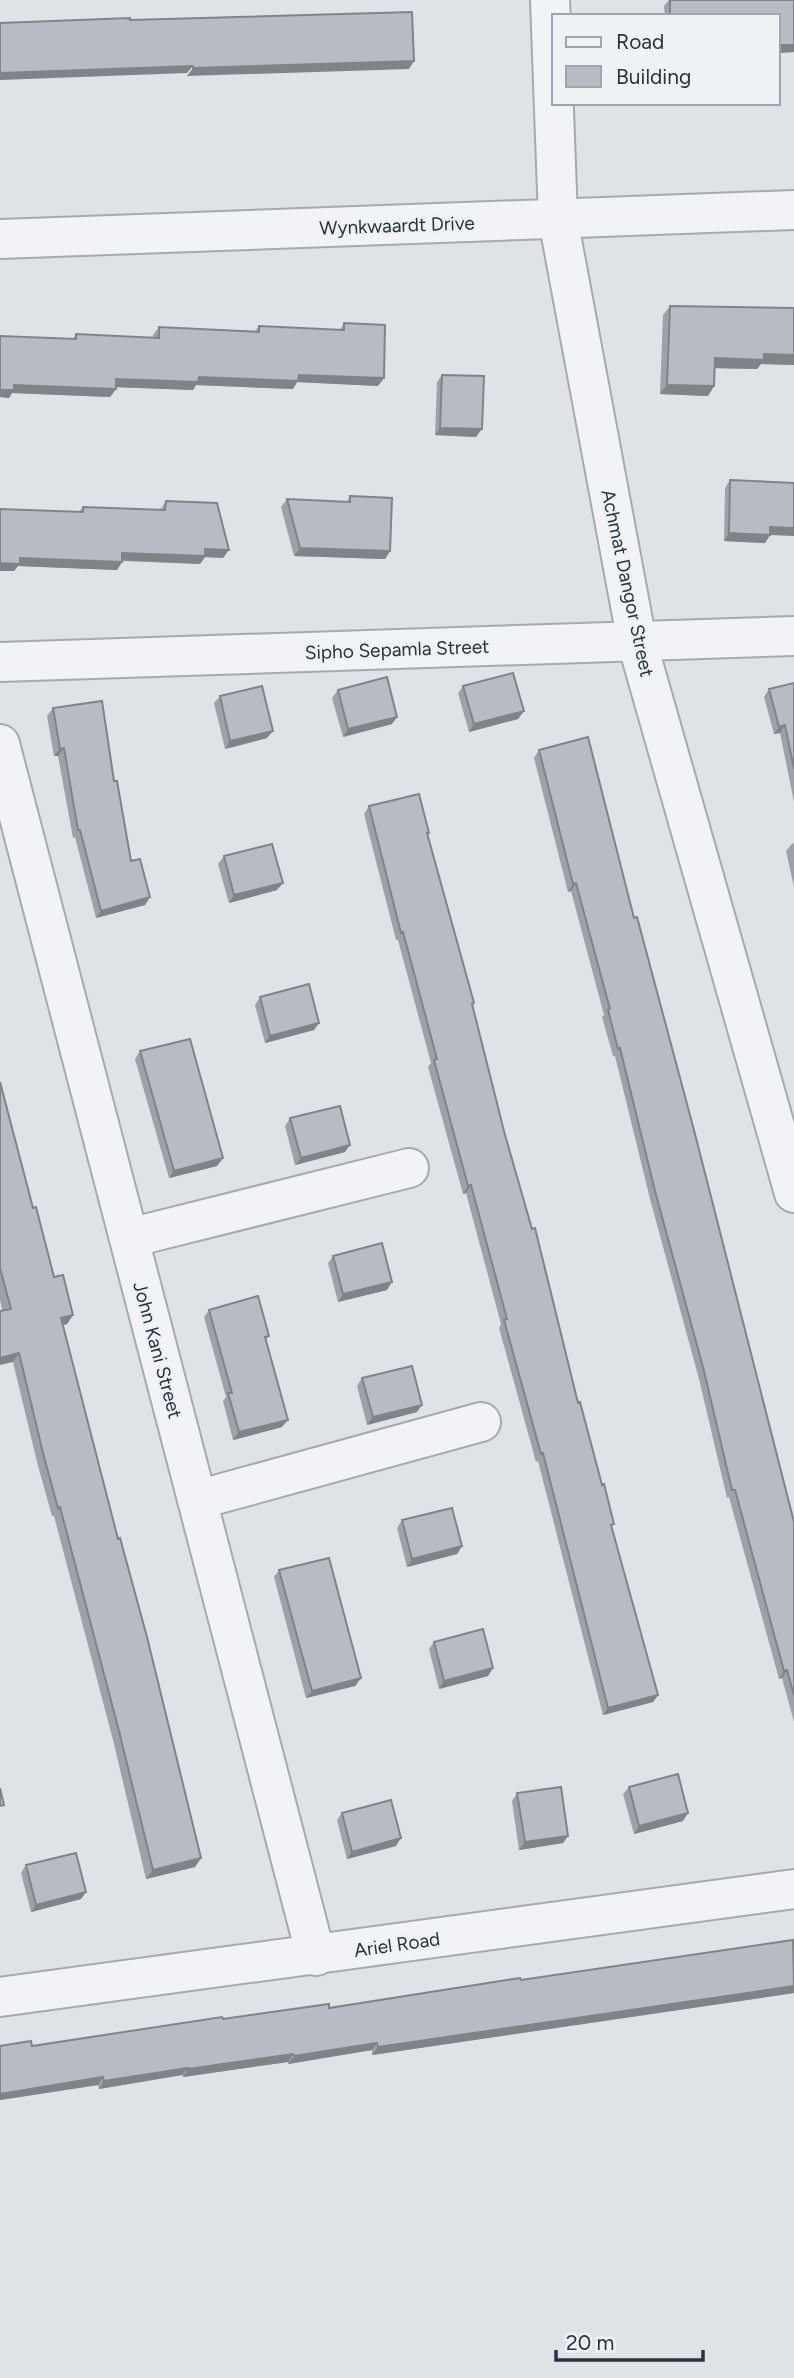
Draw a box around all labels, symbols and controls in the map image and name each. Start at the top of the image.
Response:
legend [552,14,780,105]
text: Road [616,29,664,54]
text: Building [616,64,691,89]
street label: Wynkwaardt Drive [319,211,475,240]
street label: Achmat Dangor Street [596,487,659,679]
street label: Sipho Sepamla Street [304,635,490,664]
street label: John Kani Street [128,1279,187,1421]
street label: Ariel Road [353,1927,442,1962]
scale bar [556,2318,703,2362]
text: 20 m [566,2330,614,2355]

